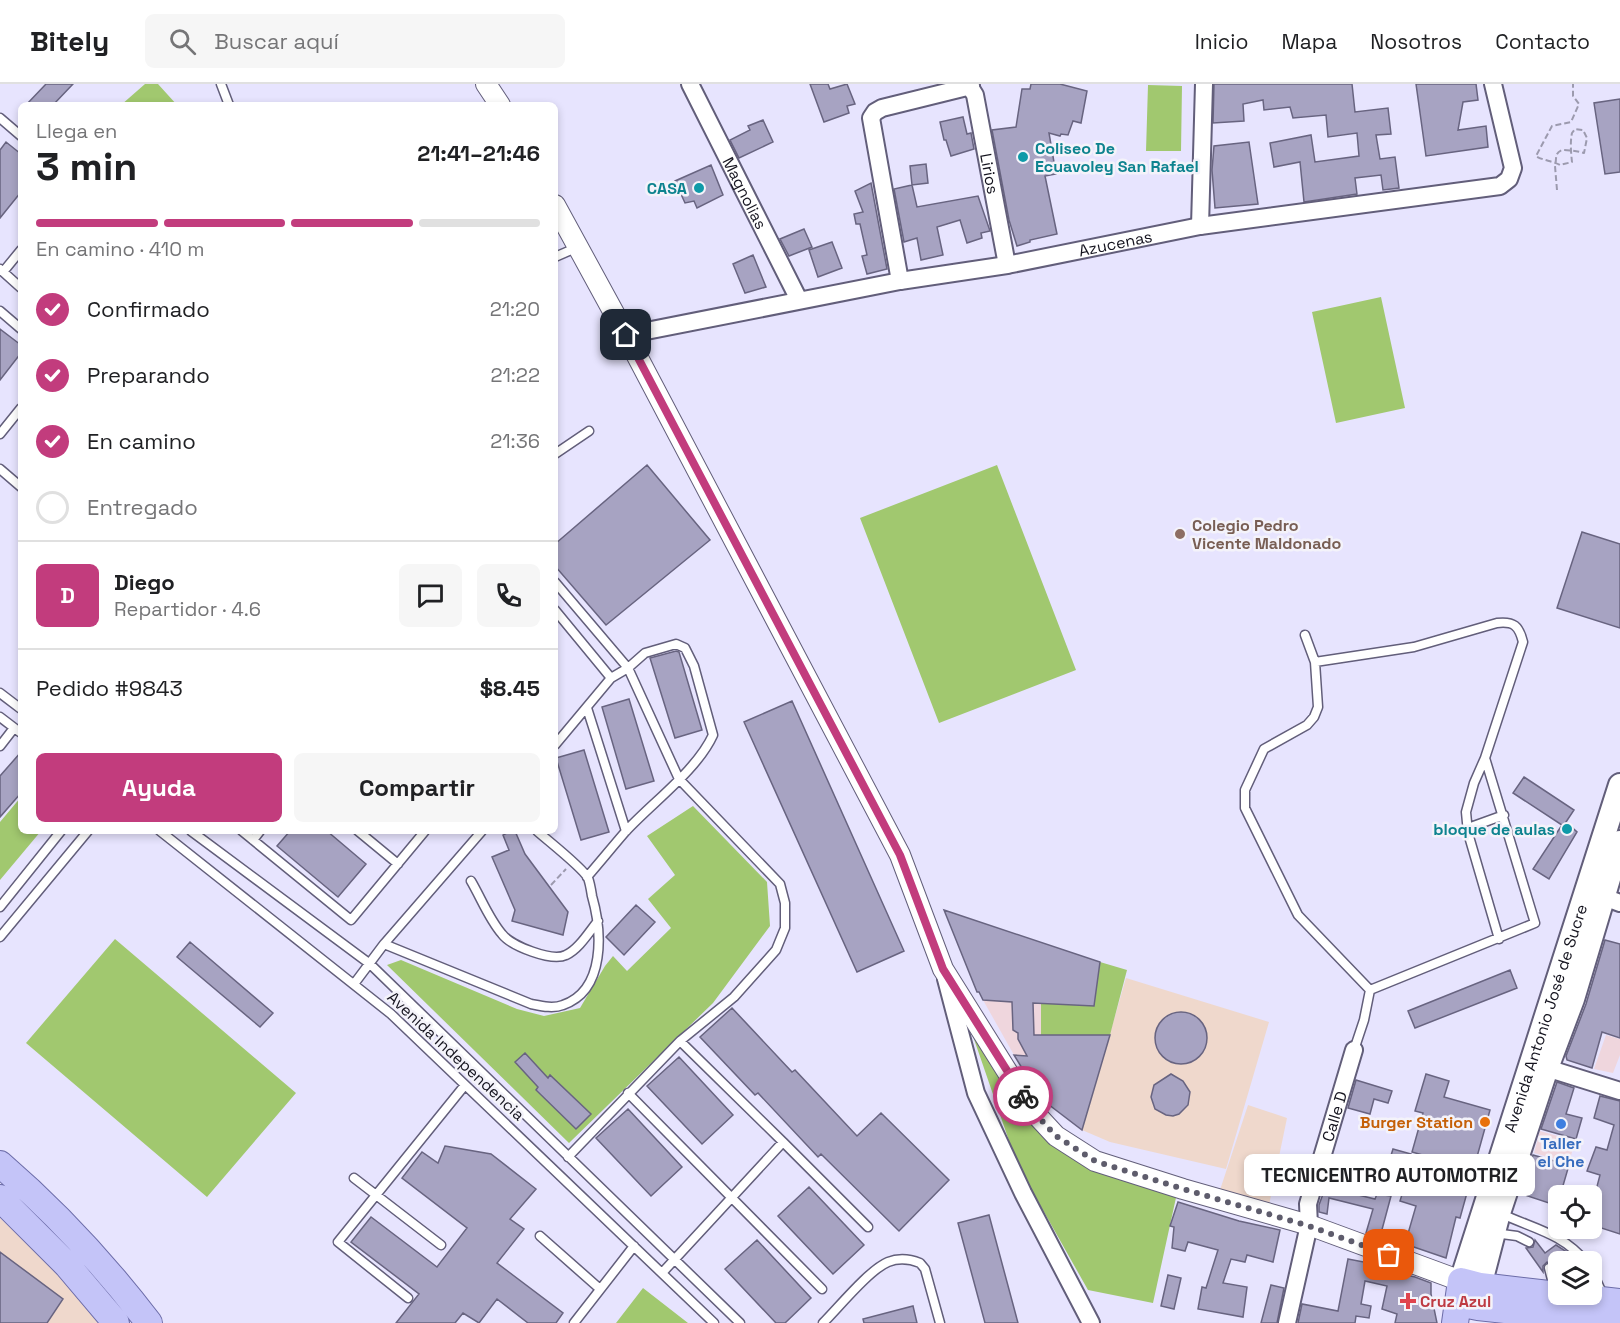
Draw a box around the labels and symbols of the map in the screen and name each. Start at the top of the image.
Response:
place label: Coliseo De Ecuavoley San Rafael [1035,138,1199,177]
marker: Coliseo De Ecuavoley San Rafael [1016,150,1030,164]
street label: Lirios [976,152,1004,196]
street label: Magnolias [718,153,772,233]
place label: CASA [647,178,687,199]
marker: CASA [692,181,706,195]
street label: Azucenas [1077,225,1154,261]
pin [600,309,651,360]
place label: Colegio Pedro Vicente Maldonado [1192,515,1341,554]
marker: Colegio Pedro Vicente Maldonado [1173,527,1187,541]
place label: bloque de aulas [1433,819,1555,840]
marker: bloque de aulas [1560,822,1574,836]
street label: Avenida Antonio José de Sucre [1499,901,1592,1135]
street label: Avenida Independencia [383,987,529,1125]
courier [993,1066,1053,1126]
street label: Calle D [1317,1089,1352,1144]
place label: Burger Station [1360,1112,1473,1133]
marker: Burger Station [1478,1115,1492,1129]
marker: Taller el Che [1554,1117,1568,1131]
place label: Taller el Che [1538,1133,1584,1172]
callout: TECNICENTRO AUTOMOTRIZ [1244,1153,1534,1195]
pin [1363,1229,1414,1280]
place label: Cruz Azul [1420,1291,1491,1312]
marker: Cruz Azul [1401,1294,1415,1308]

